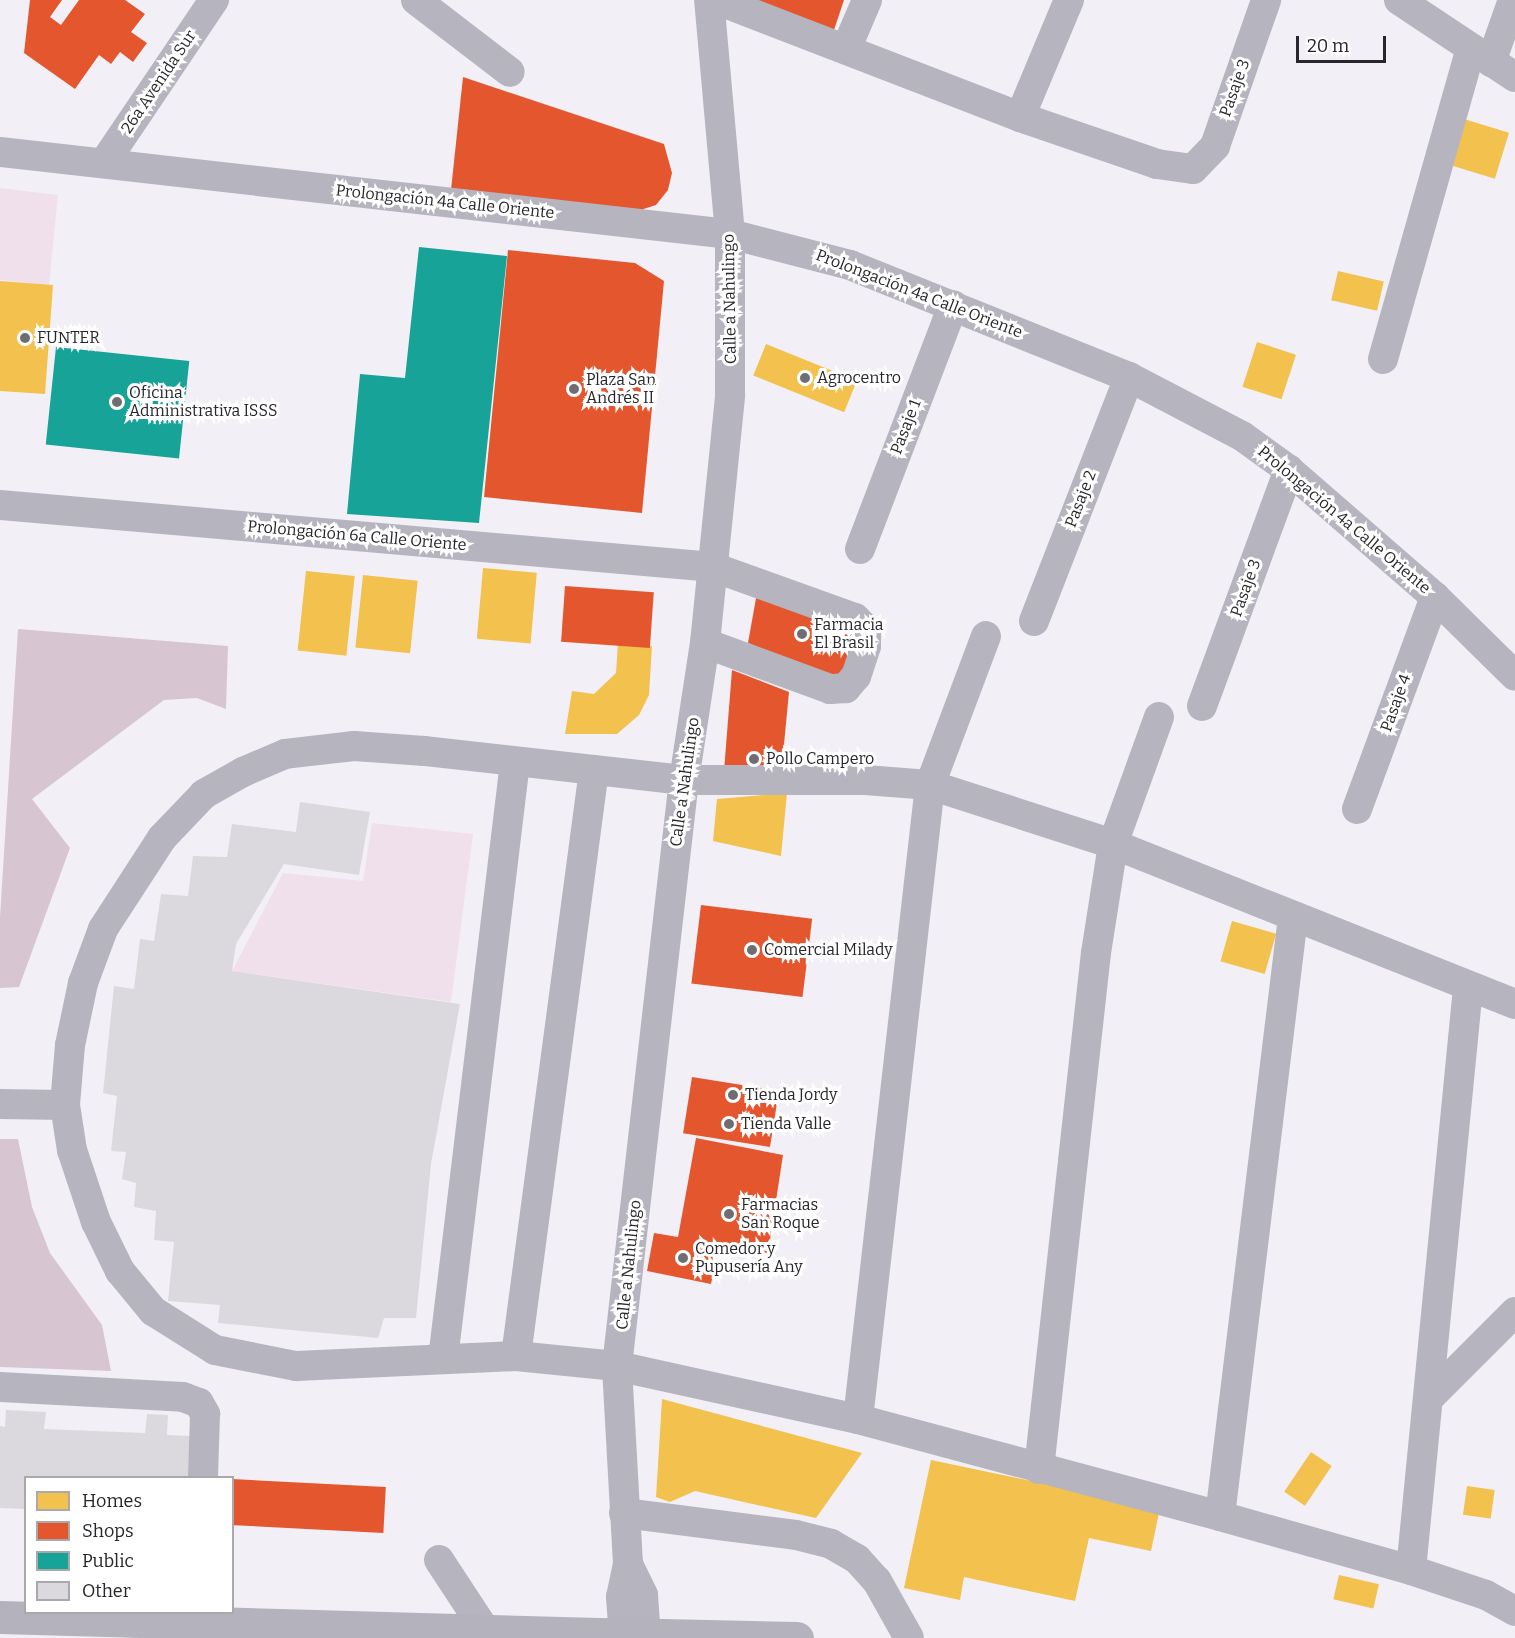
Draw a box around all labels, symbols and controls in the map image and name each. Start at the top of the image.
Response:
scale bar [1299,24,1389,62]
street label: 26a Avenida Sur [118,27,200,137]
text: 20 m [1307,35,1349,57]
street label: Pasaje 3 [1216,57,1254,119]
street label: Prolongación 4a Calle Oriente [335,181,555,223]
street label: Calle a Nahulingo [719,234,741,364]
street label: Prolongación 4a Calle Oriente [813,246,1025,342]
place label: FUNTER [37,328,100,348]
marker: FUNTER [18,331,32,345]
place label: Agrocentro [817,368,901,388]
place label: Plaza San Andrés II [586,370,656,408]
marker: Agrocentro [798,371,812,385]
marker: Plaza San Andrés II [567,382,581,396]
place label: Oficina Administrativa ISSS [129,383,278,421]
marker: Oficina Administrativa ISSS [110,395,124,409]
street label: Pasaje 1 [887,397,925,457]
street label: Prolongación 4a Calle Oriente [1254,442,1434,598]
street label: Pasaje 2 [1061,468,1101,530]
street label: Prolongación 6a Calle Oriente [247,517,467,555]
street label: Pasaje 3 [1227,557,1265,619]
place label: Farmacia El Brasil [814,615,883,653]
marker: Farmacia El Brasil [795,627,809,641]
street label: Pasaje 4 [1377,672,1415,734]
street label: Calle a Nahulingo [666,716,704,848]
place label: Pollo Campero [766,749,874,769]
marker: Pollo Campero [747,752,761,766]
place label: Comercial Milady [764,940,893,960]
marker: Comercial Milady [745,943,759,957]
place label: Tienda Jordy [745,1085,838,1105]
marker: Tienda Jordy [726,1088,740,1102]
place label: Tienda Valle [741,1114,831,1134]
marker: Tienda Valle [722,1117,736,1131]
place label: Farmacias San Roque [741,1195,820,1233]
street label: Calle a Nahulingo [613,1199,645,1331]
marker: Farmacias San Roque [722,1207,736,1221]
place label: Comedor y Pupusería Any [695,1239,803,1277]
marker: Comedor y Pupusería Any [676,1251,690,1265]
legend [24,1476,234,1614]
text: Homes [82,1490,142,1512]
text: Shops [82,1520,134,1542]
text: Public [82,1550,134,1572]
text: Other [82,1580,131,1602]

